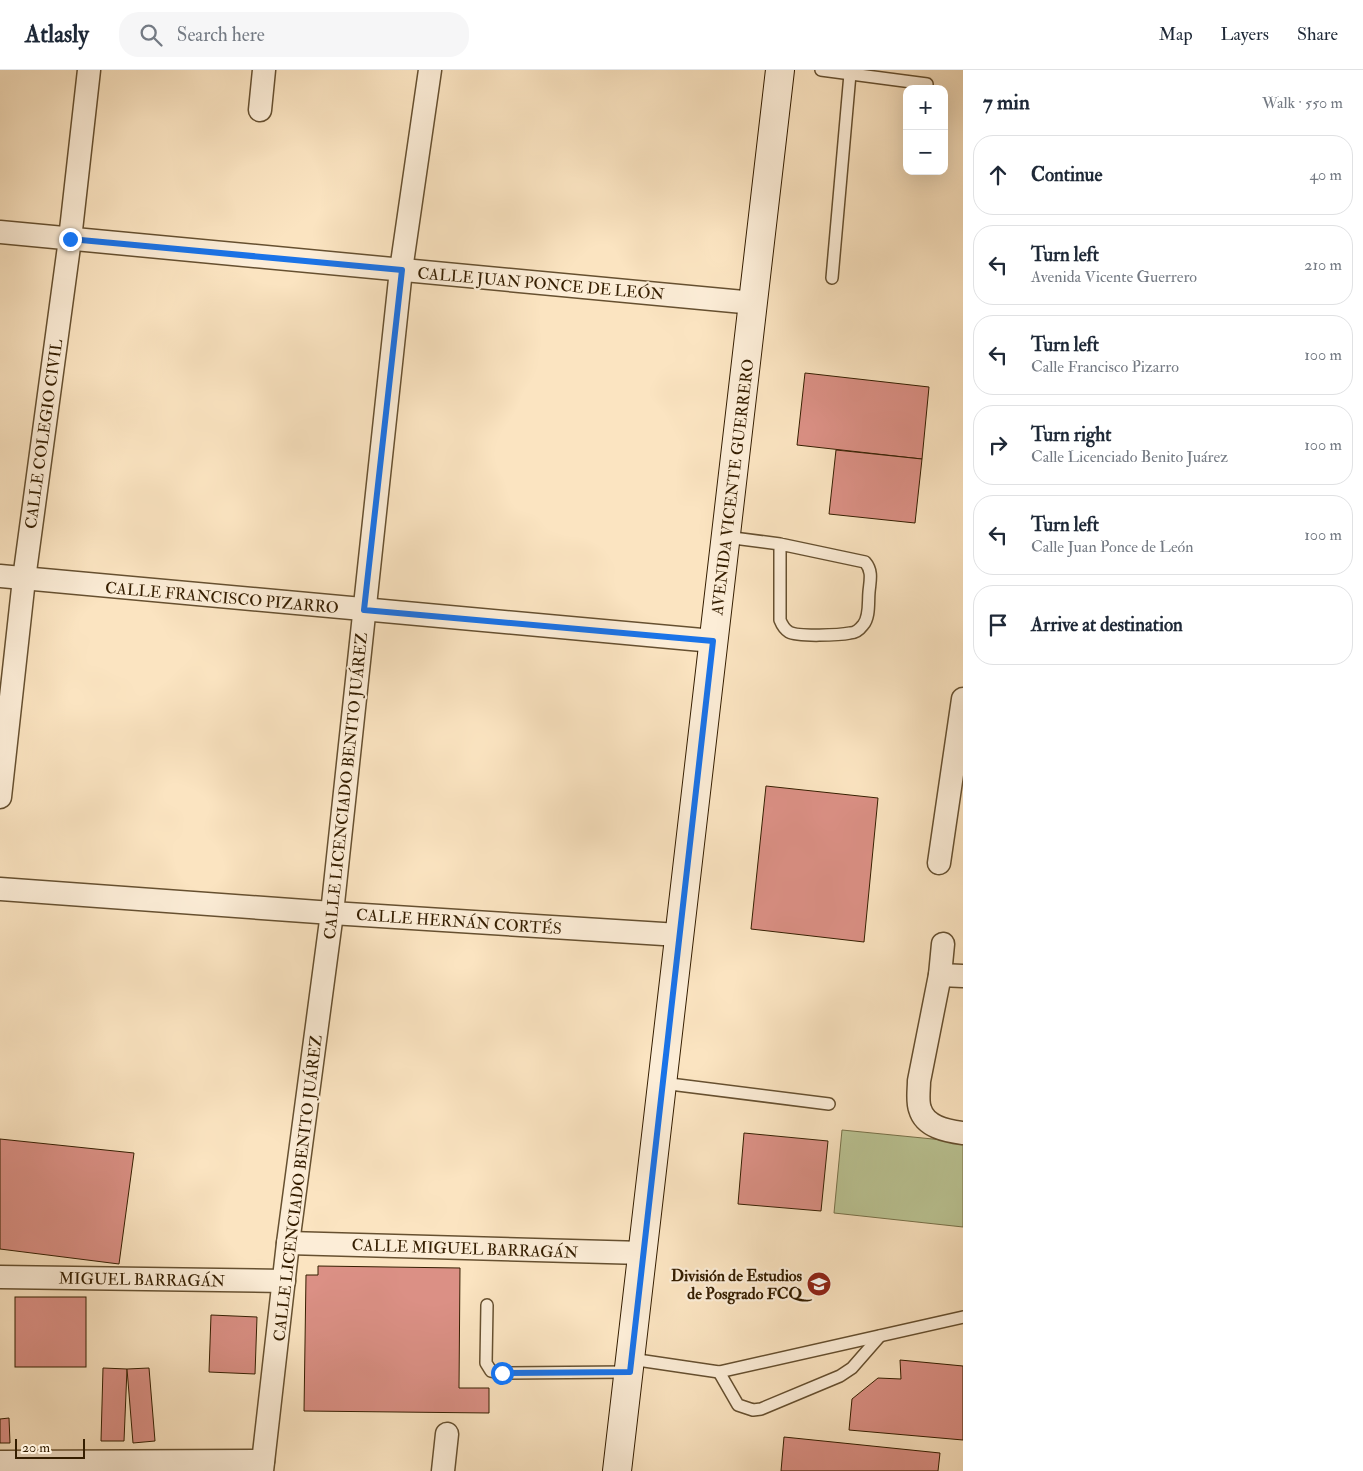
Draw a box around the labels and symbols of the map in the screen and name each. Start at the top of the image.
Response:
route end [59,228,82,251]
street label: CALLE JUAN PONCE DE LEÓN [416,262,666,306]
street label: CALLE COLEGIO CIVIL [21,338,67,530]
street label: AVENIDA VICENTE GUERRERO [707,358,759,617]
street label: CALLE FRANCISCO PIZARRO [104,578,340,618]
street label: CALLE LICENCIADO BENITO JUÁREZ [319,631,373,941]
street label: CALLE HERNÁN CORTÉS [356,904,562,939]
street label: CALLE LICENCIADO BENITO JUÁREZ [268,1034,328,1343]
street label: CALLE MIGUEL BARRAGÁN [351,1234,579,1263]
place label: División de Estudios de Posgrado FCQ [671,1266,813,1305]
street label: MIGUEL BARRAGÁN [59,1268,226,1291]
school or university icon: División de Estudios de Posgrado FCQ [806,1271,832,1297]
route start [491,1362,514,1385]
scale bar [15,1436,85,1459]

